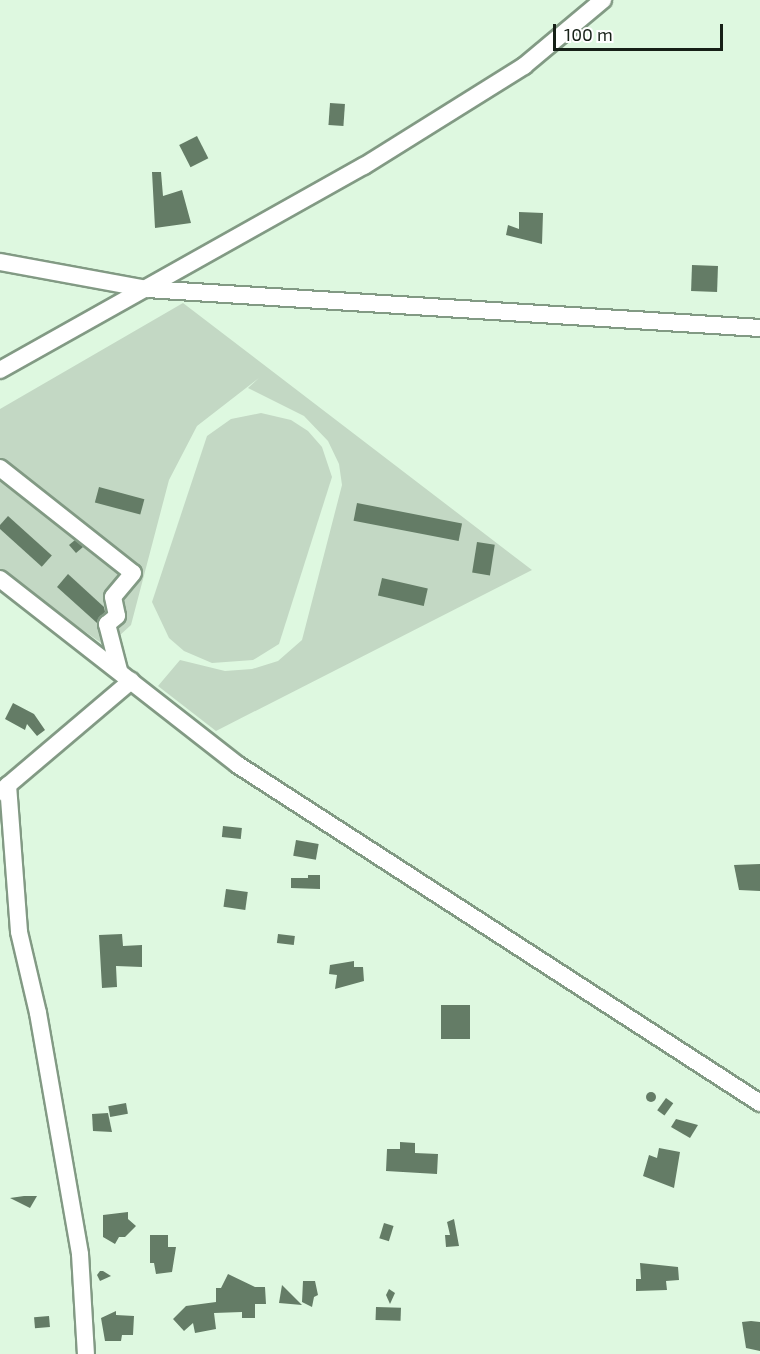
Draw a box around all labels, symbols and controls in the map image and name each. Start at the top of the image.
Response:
scale bar [556,12,726,50]
text: 100 m [564,23,613,45]

